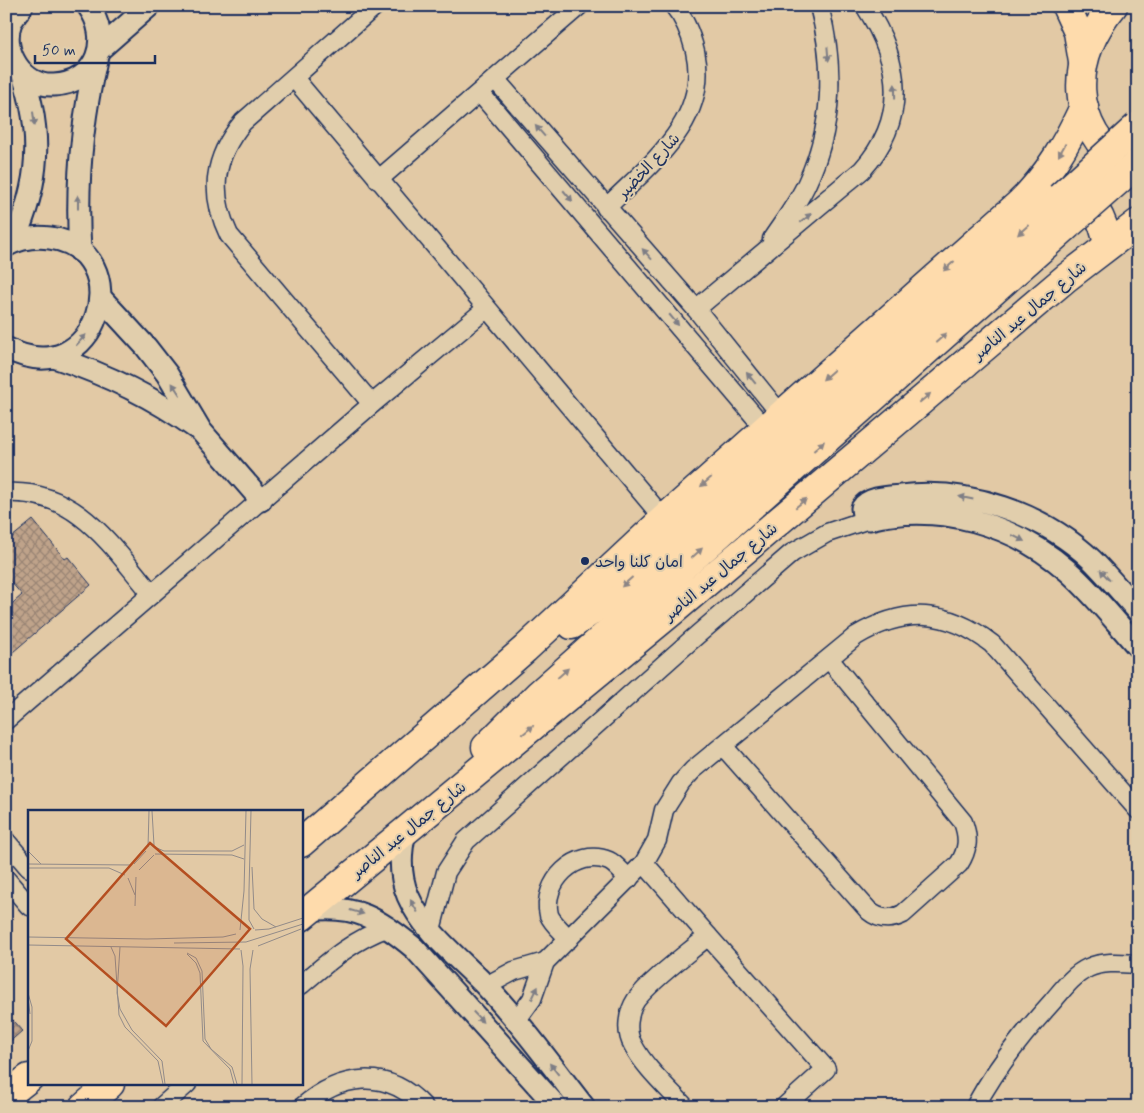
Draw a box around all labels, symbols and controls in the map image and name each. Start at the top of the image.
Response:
scale bar [35,32,155,64]
text: 50 m [42,41,76,61]
one-way arrow [824,46,832,62]
one-way arrow [891,82,899,98]
one-way arrow [30,111,38,127]
one-way arrow [535,125,546,137]
street label: شارع الخضير [612,129,685,205]
one-way arrow [1057,143,1066,157]
one-way arrow [563,190,574,203]
one-way arrow [74,194,82,210]
one-way arrow [799,212,812,223]
one-way arrow [1017,224,1030,235]
one-way arrow [641,247,652,260]
street label: شارع جمال عبد الناصر [967,257,1091,366]
one-way arrow [944,260,956,272]
one-way arrow [668,313,679,326]
one-way arrow [934,332,946,344]
one-way arrow [75,335,87,347]
one-way arrow [822,369,835,380]
one-way arrow [746,372,757,385]
one-way arrow [171,382,181,395]
one-way arrow [918,392,930,404]
one-way arrow [812,440,825,451]
one-way arrow [701,476,713,488]
one-way arrow [957,494,973,502]
one-way arrow [794,497,806,509]
street label: شارع جمال عبد الناصر [658,518,782,627]
one-way arrow [1011,534,1026,542]
one-way arrow [691,548,704,559]
place label: امان كلنا واحد [595,552,683,573]
marker: امان كلنا واحد [579,555,591,567]
one-way arrow [1099,569,1111,581]
one-way arrow [621,576,633,588]
one-way arrow [556,667,568,679]
one-way arrow [521,725,534,736]
street label: شارع جمال عبد الناصر [345,777,471,884]
inset map [28,810,302,1086]
one-way arrow [409,900,418,913]
one-way arrow [350,909,365,917]
one-way arrow [531,986,539,1000]
one-way arrow [472,1011,484,1023]
one-way arrow [548,1062,559,1075]

